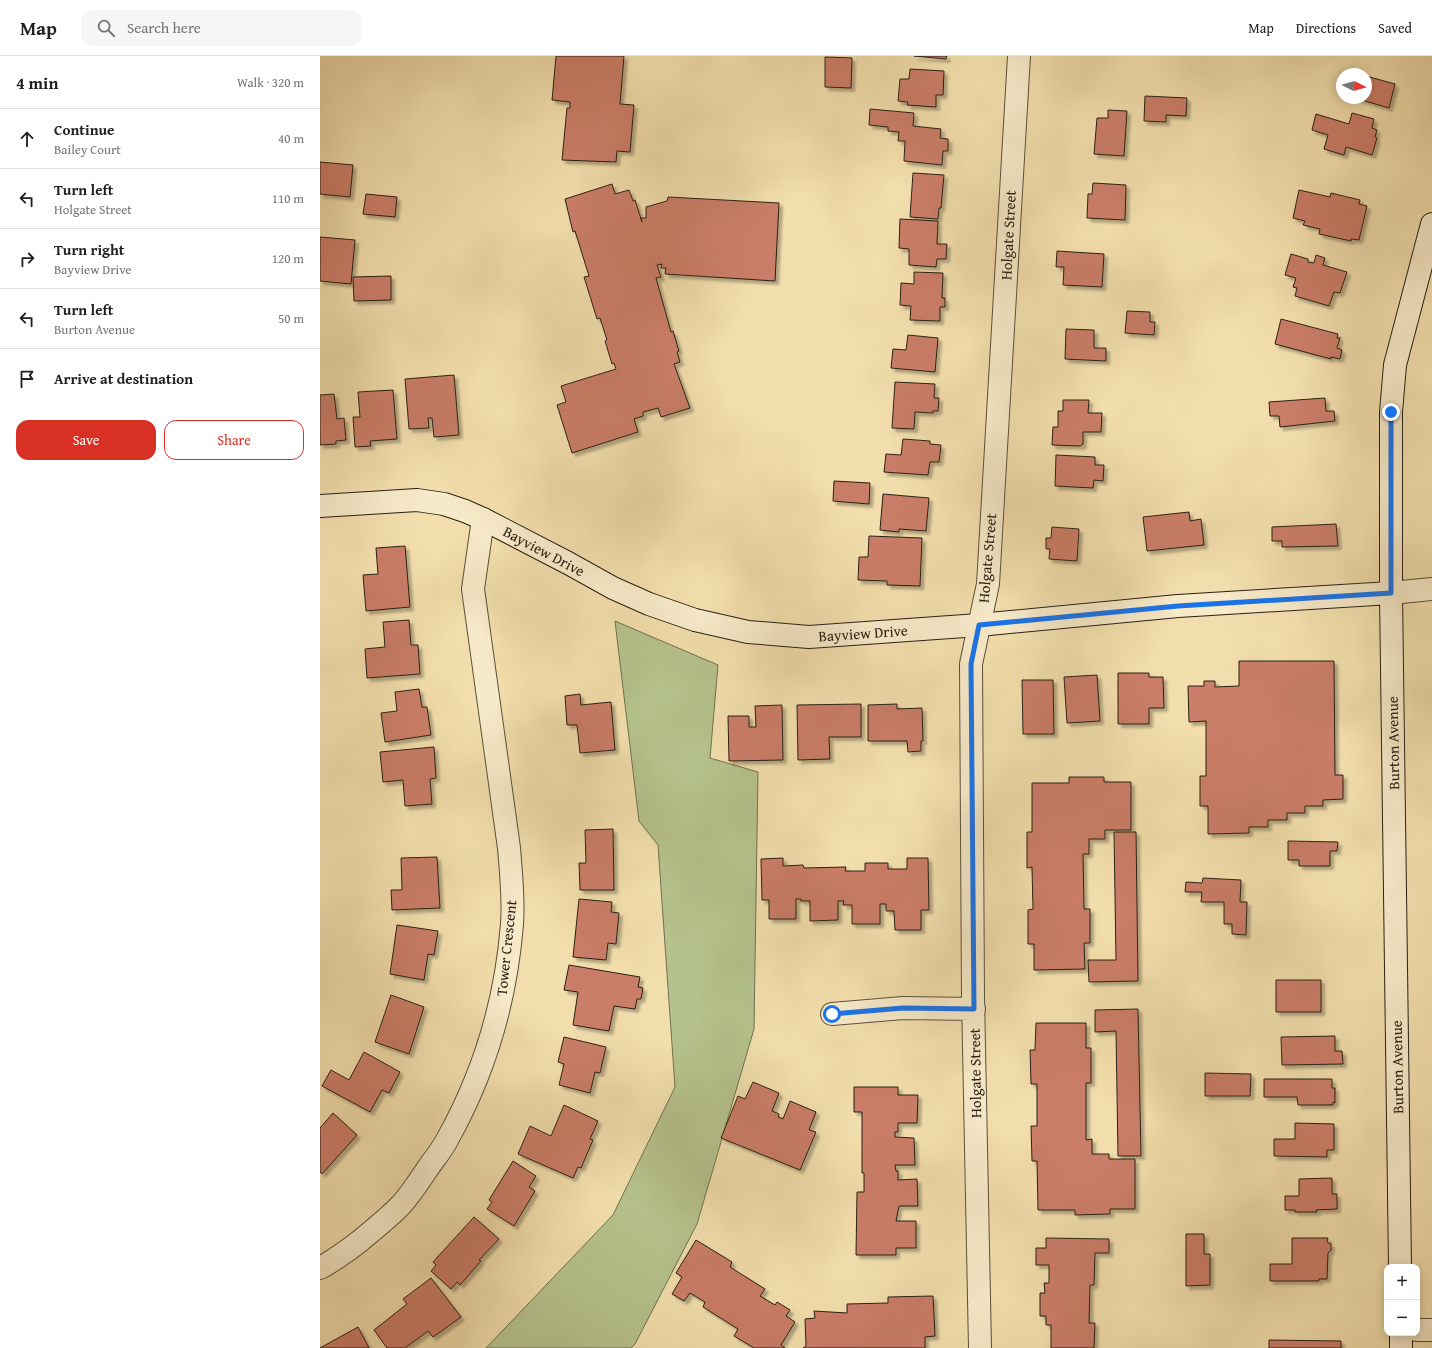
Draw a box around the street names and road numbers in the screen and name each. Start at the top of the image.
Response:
street label: Holgate Street [995,189,1021,280]
street label: Holgate Street [973,512,1001,604]
street label: Bayview Drive [500,521,588,581]
street label: Bayview Drive [818,619,908,647]
street label: Burton Avenue [1382,696,1404,790]
street label: Tower Crescent [491,898,522,997]
street label: Burton Avenue [1386,1020,1408,1114]
street label: Holgate Street [964,1027,986,1118]

